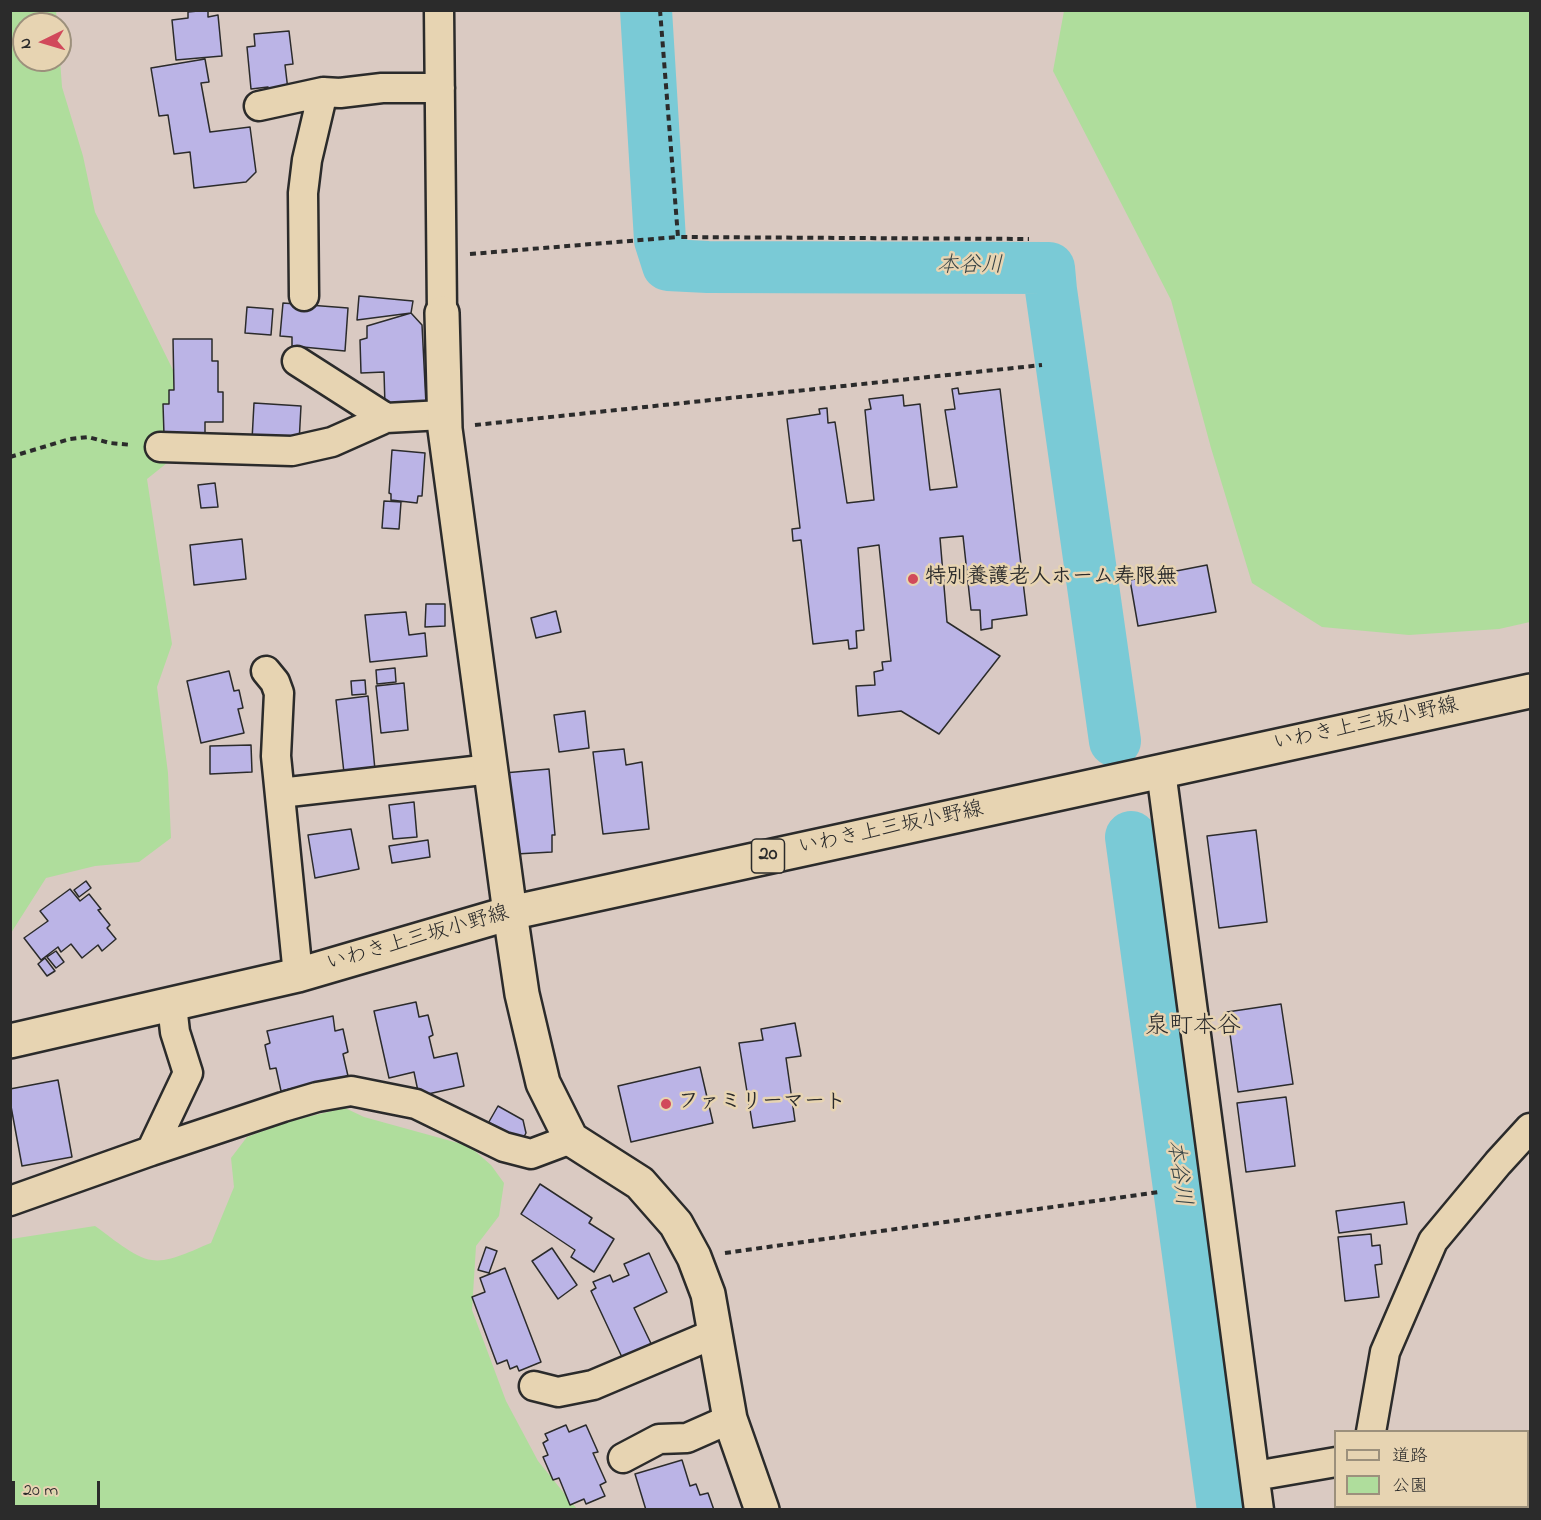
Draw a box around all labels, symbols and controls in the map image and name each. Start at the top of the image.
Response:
north arrow [12,12,72,72]
text: N [14,37,38,50]
water label: 本谷川 [937,254,1003,280]
place label: 特別養護老人ホーム寿限無 [925,566,1177,592]
marker: 特別養護老人ホーム寿限無 [906,572,920,586]
street label: いわき上三坂小野線 [1271,694,1461,758]
street label: いわき上三坂小野線 [796,798,986,862]
road number: 20 [752,839,784,873]
street label: いわき上三坂小野線 [324,902,512,978]
district label: 泉町本谷 [1145,1014,1241,1042]
place label: ファミリーマート [678,1091,846,1117]
marker: ファミリーマート [659,1097,673,1111]
water label: 本谷川 [1159,1138,1195,1208]
legend [1334,1430,1529,1508]
text: 道路 [1392,1444,1428,1470]
scale bar [15,1469,104,1507]
text: 公園 [1392,1474,1428,1500]
text: 20 m [23,1478,58,1504]

